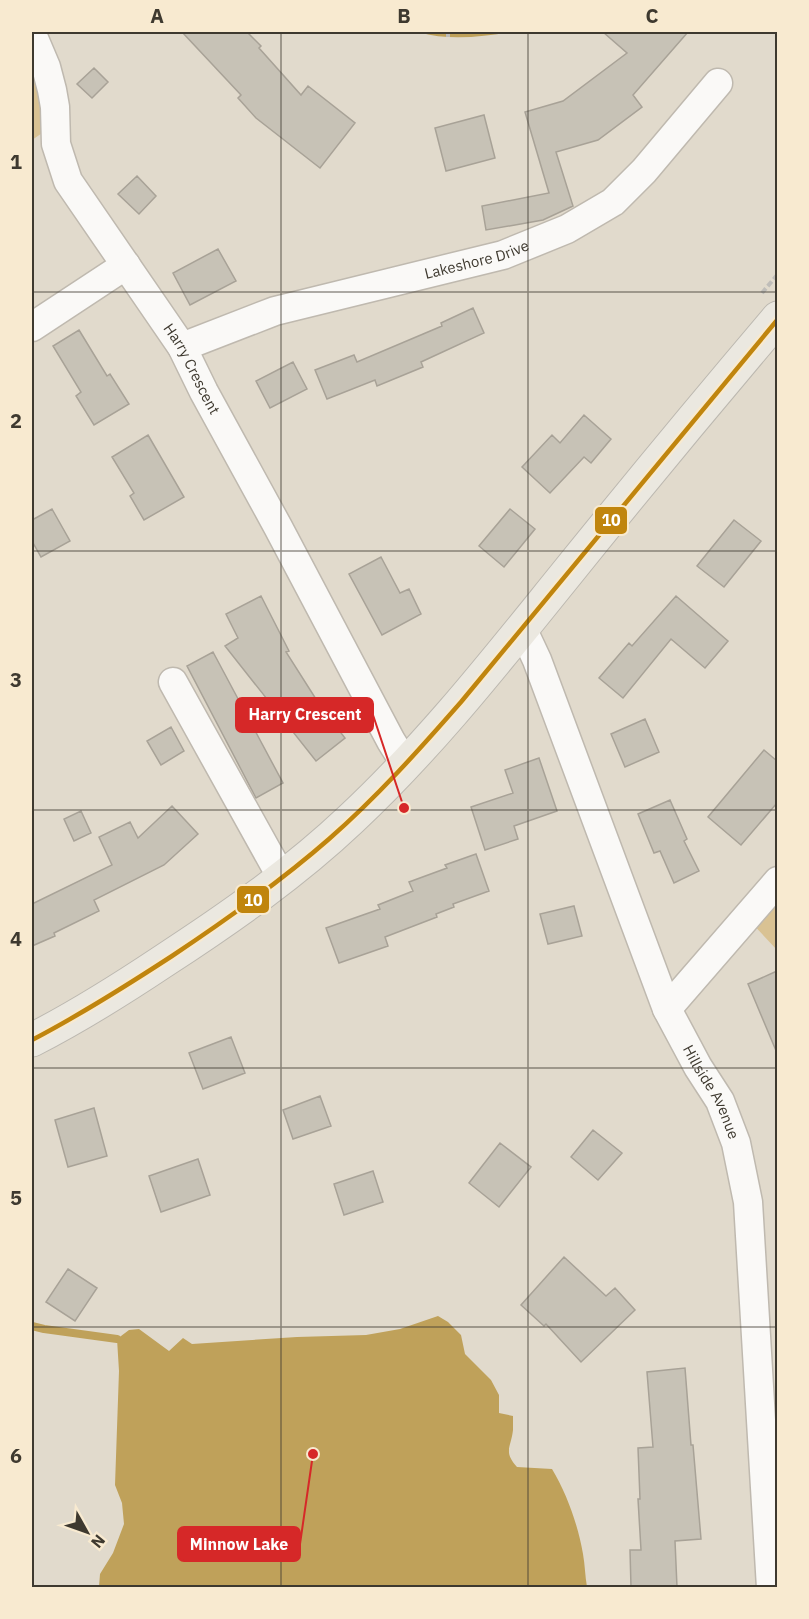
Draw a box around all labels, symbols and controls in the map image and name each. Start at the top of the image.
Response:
text: A [150,2,164,29]
text: B [397,2,411,29]
text: C [645,2,659,29]
text: 1 [10,148,22,175]
street label: Lakeshore Drive [423,235,532,283]
street label: Harry Crescent [160,319,224,417]
text: 2 [10,407,22,434]
line badge: 10 [594,506,628,535]
text: 10 [601,510,621,530]
text: 3 [10,666,22,693]
callout: Harry Crescent [236,698,373,732]
text: Harry Crescent [249,704,361,724]
line badge: 10 [236,885,270,914]
text: 10 [243,890,263,910]
text: 4 [10,925,22,952]
street label: Hillside Avenue [679,1041,744,1142]
text: 5 [10,1184,22,1211]
text: 6 [10,1442,22,1469]
north arrow [57,1502,117,1562]
callout: Minnow Lake [178,1527,300,1561]
text: N [87,1531,110,1553]
text: Minnow Lake [190,1534,288,1554]

